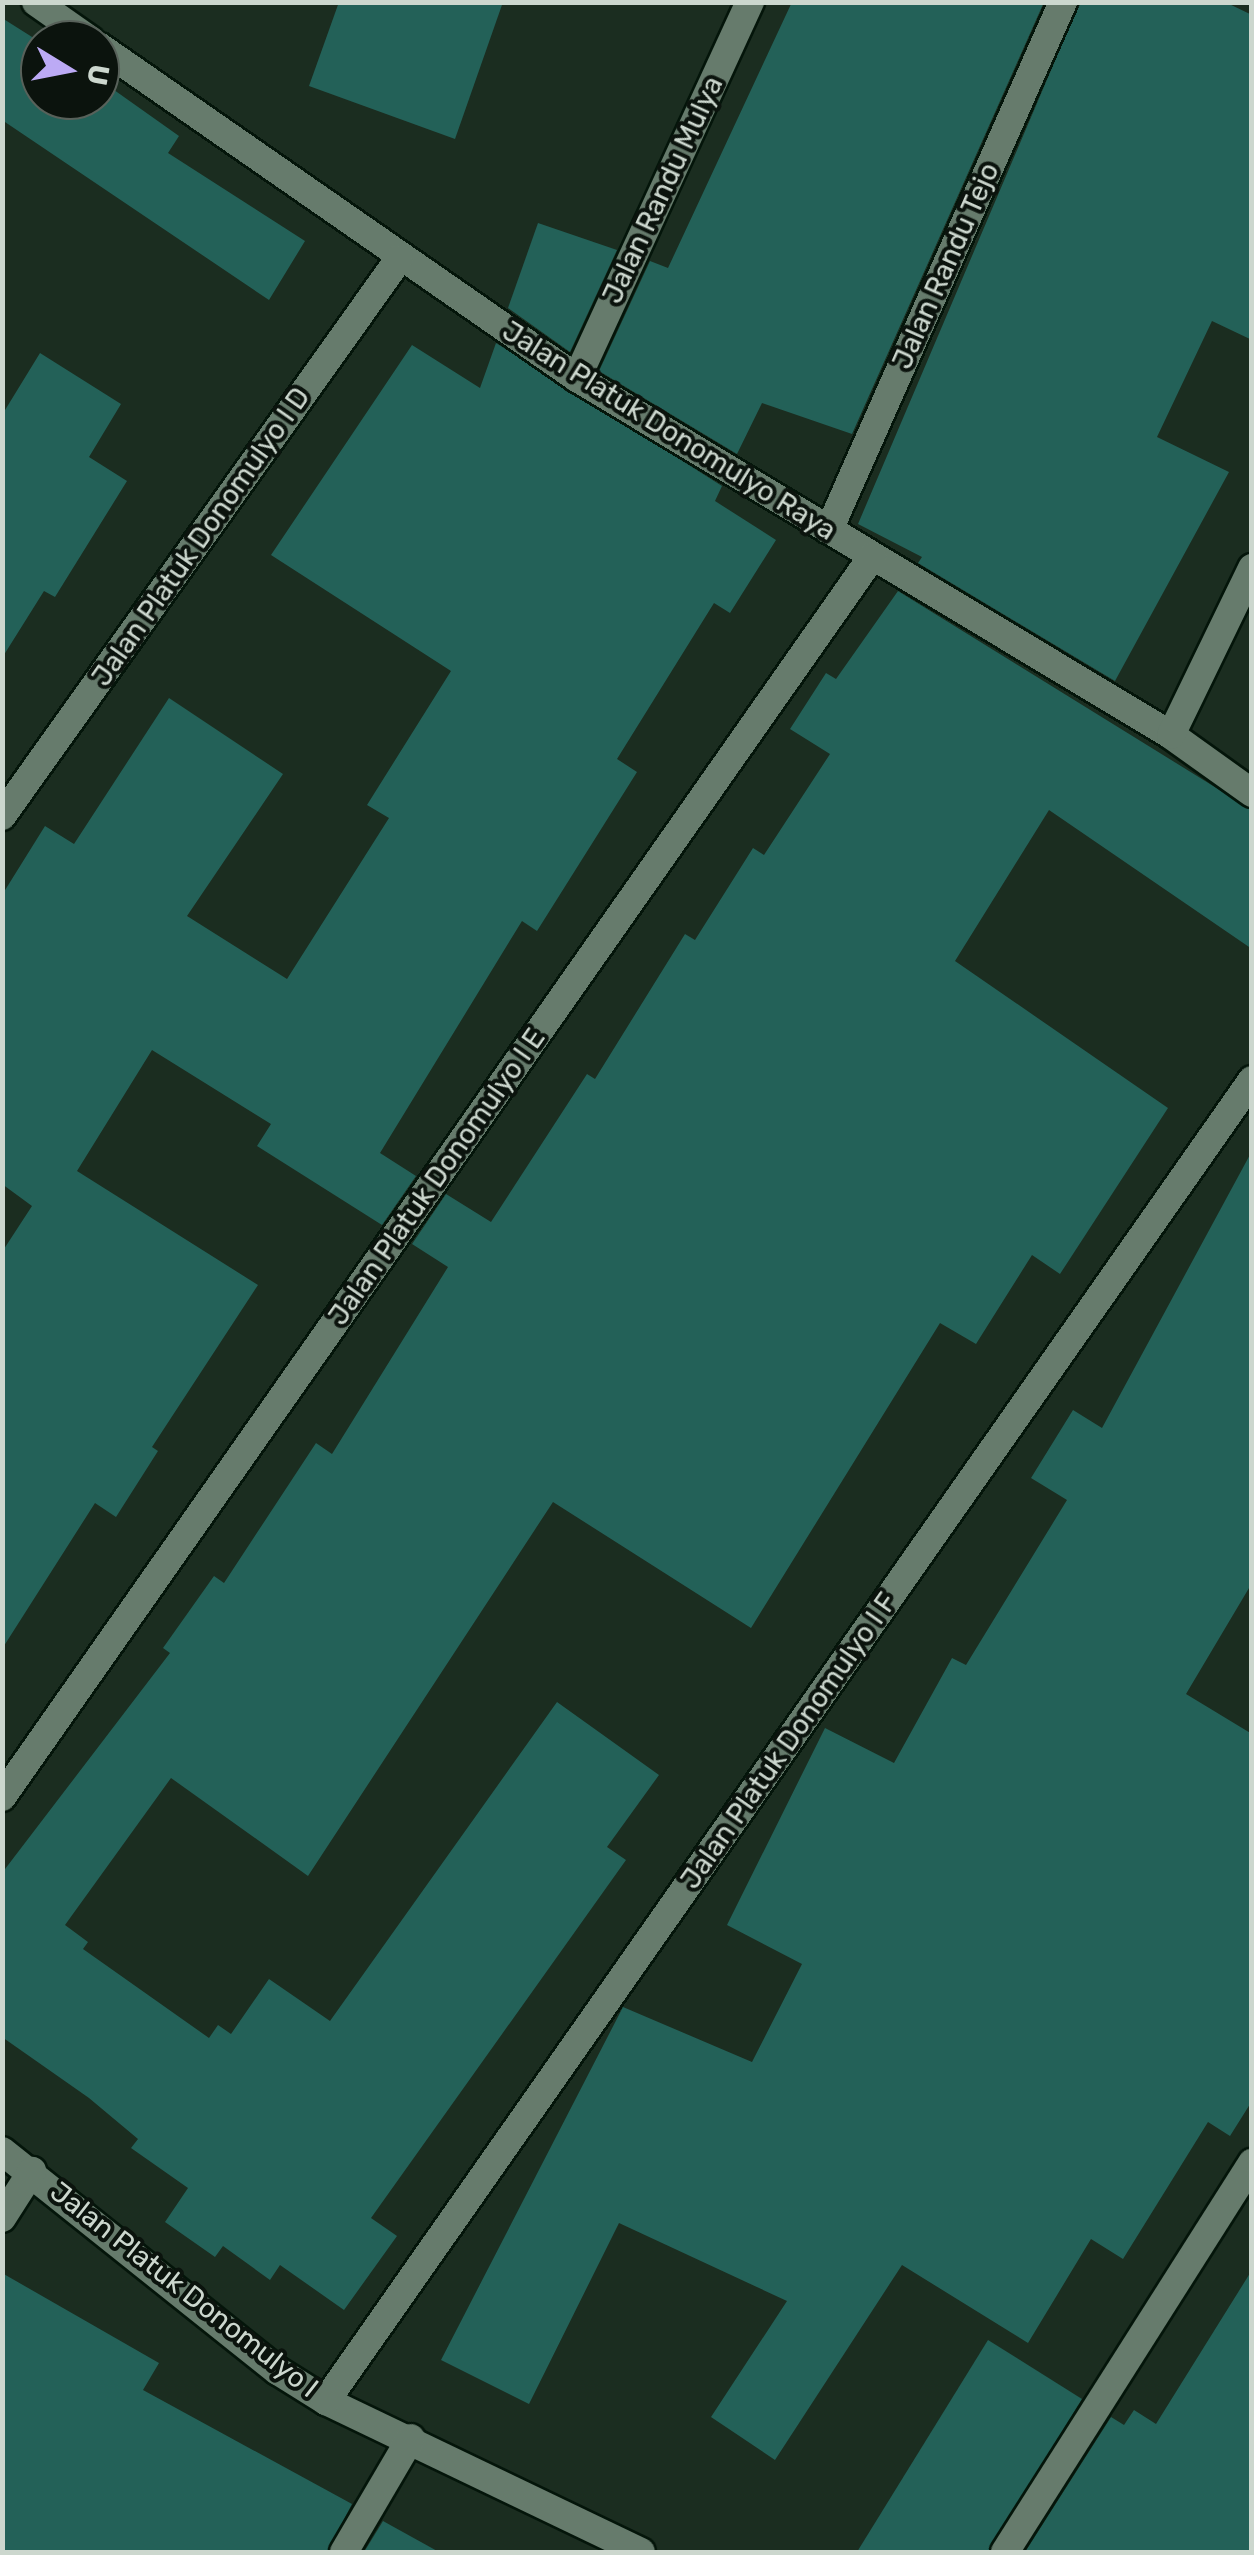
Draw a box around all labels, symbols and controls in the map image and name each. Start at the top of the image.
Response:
north arrow [20,20,120,120]
text: U [80,62,116,88]
street label: Jalan Randu Mulya [596,71,730,309]
street label: Jalan Randu Tejo [885,157,1007,375]
street label: Jalan Platuk Donomulyo Raya [496,314,842,548]
street label: Jalan Platuk Donomulyo I D [85,381,317,693]
street label: Jalan Platuk Donomulyo I E [322,1022,552,1332]
street label: Jalan Platuk Donomulyo I F [674,1586,904,1896]
street label: Jalan Platuk Donomulyo I [43,2175,325,2405]

